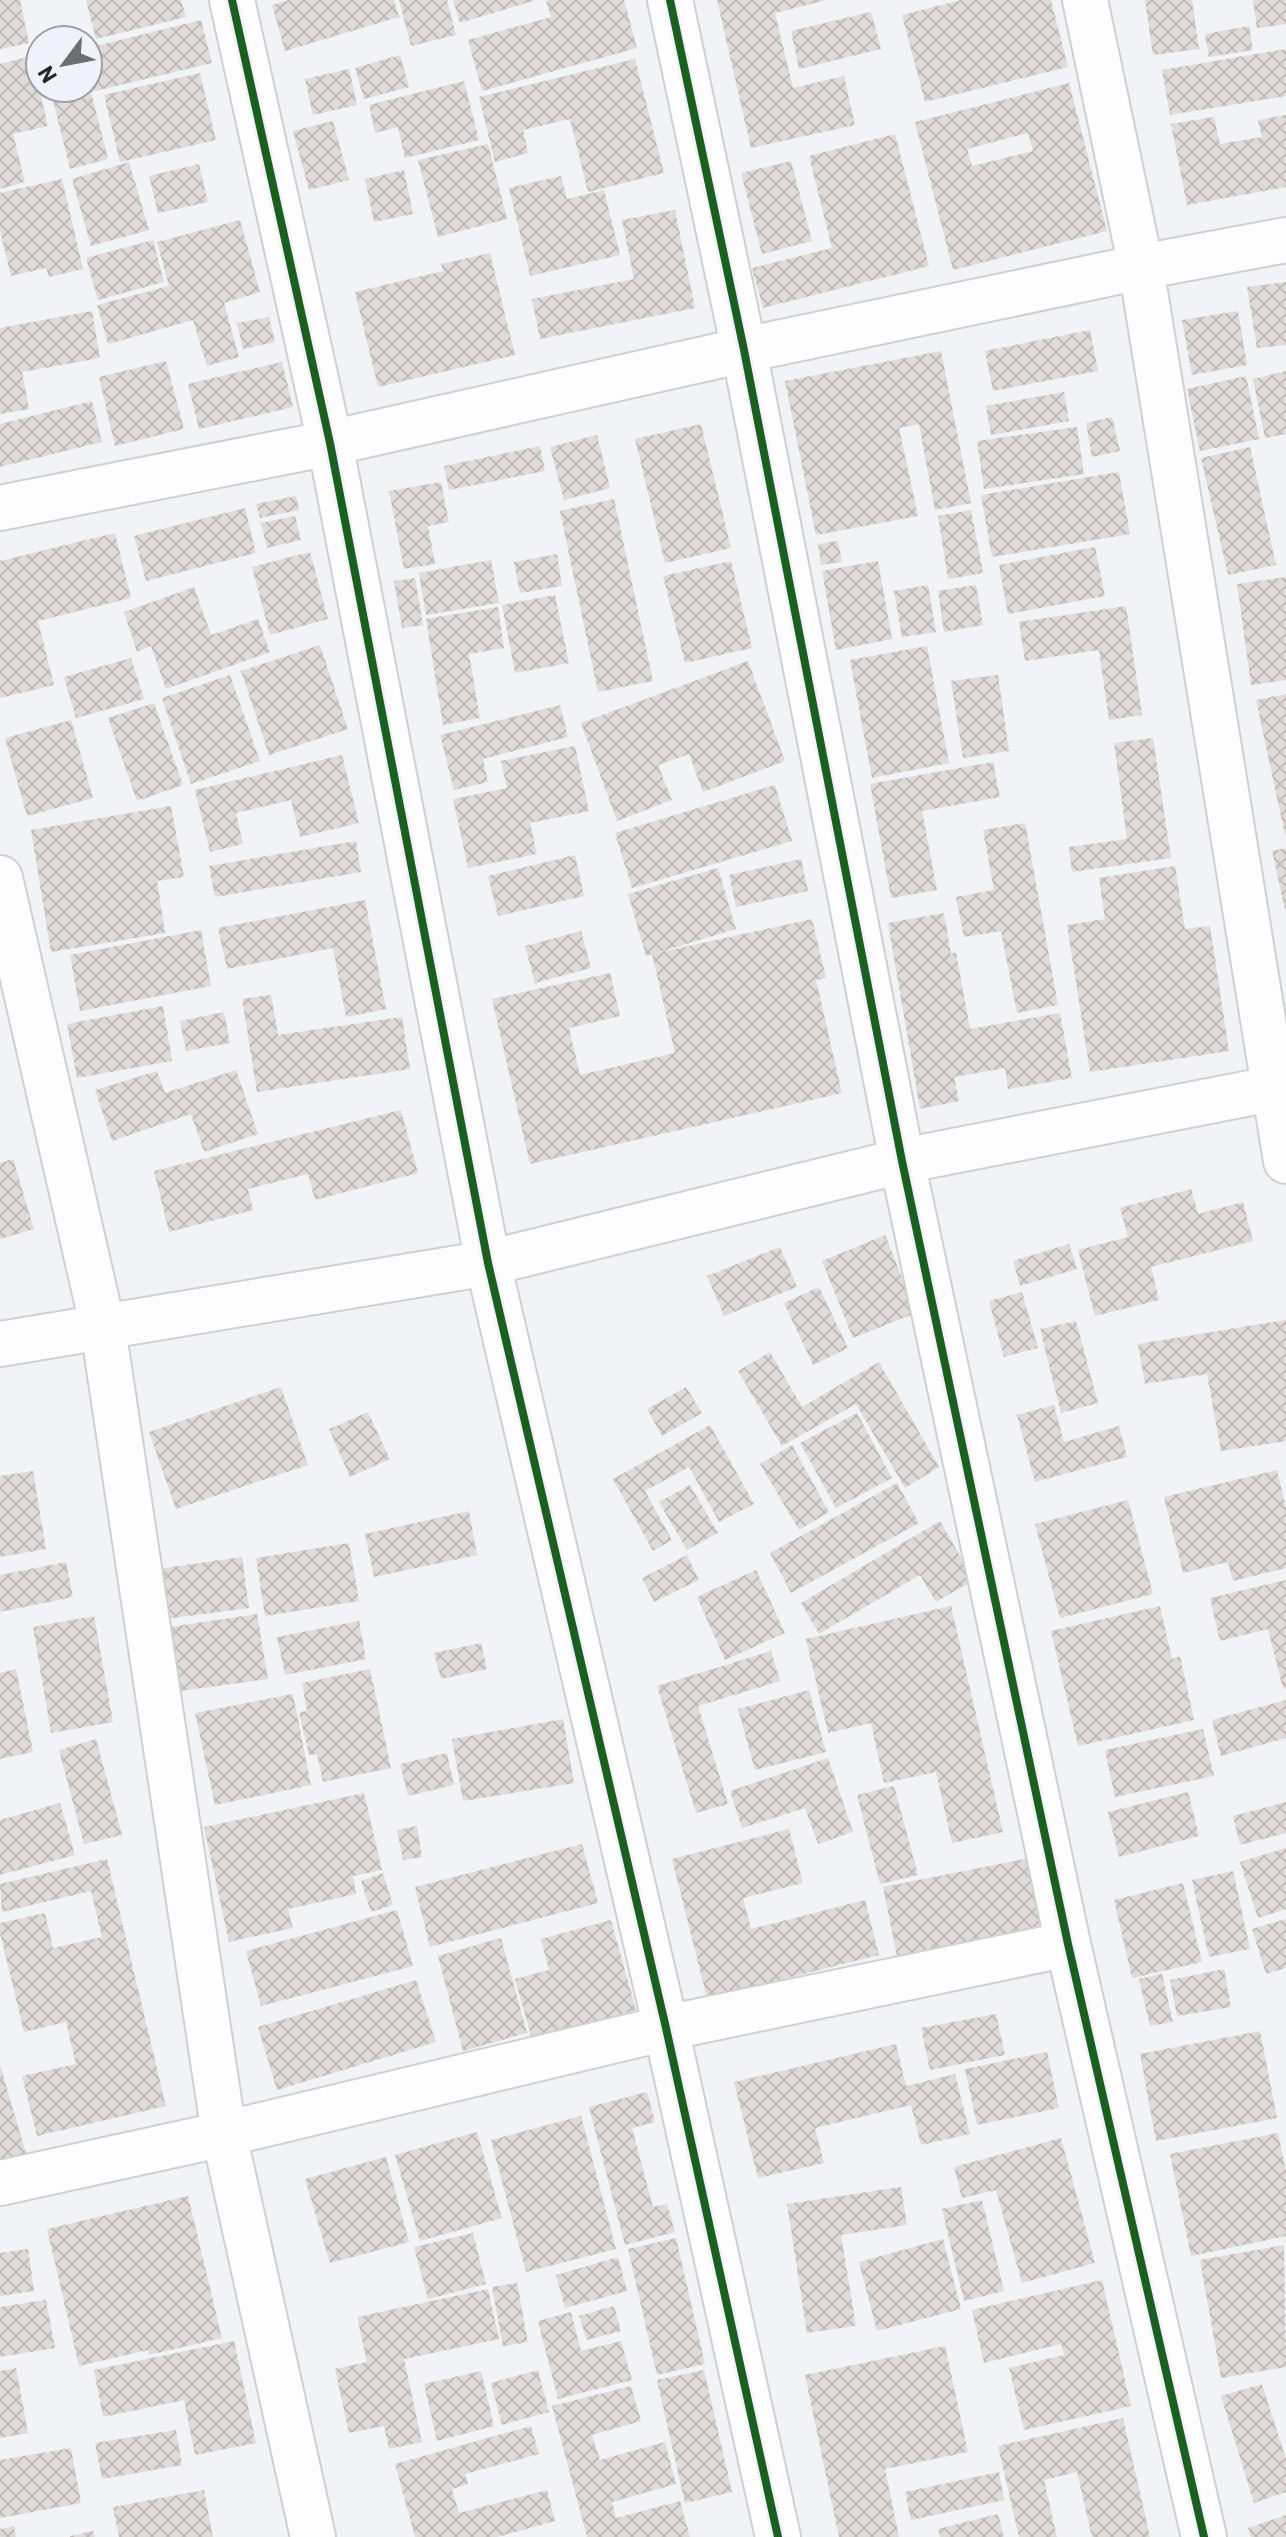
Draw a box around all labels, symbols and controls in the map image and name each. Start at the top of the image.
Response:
north arrow [24,24,104,104]
text: N [31,62,61,88]

